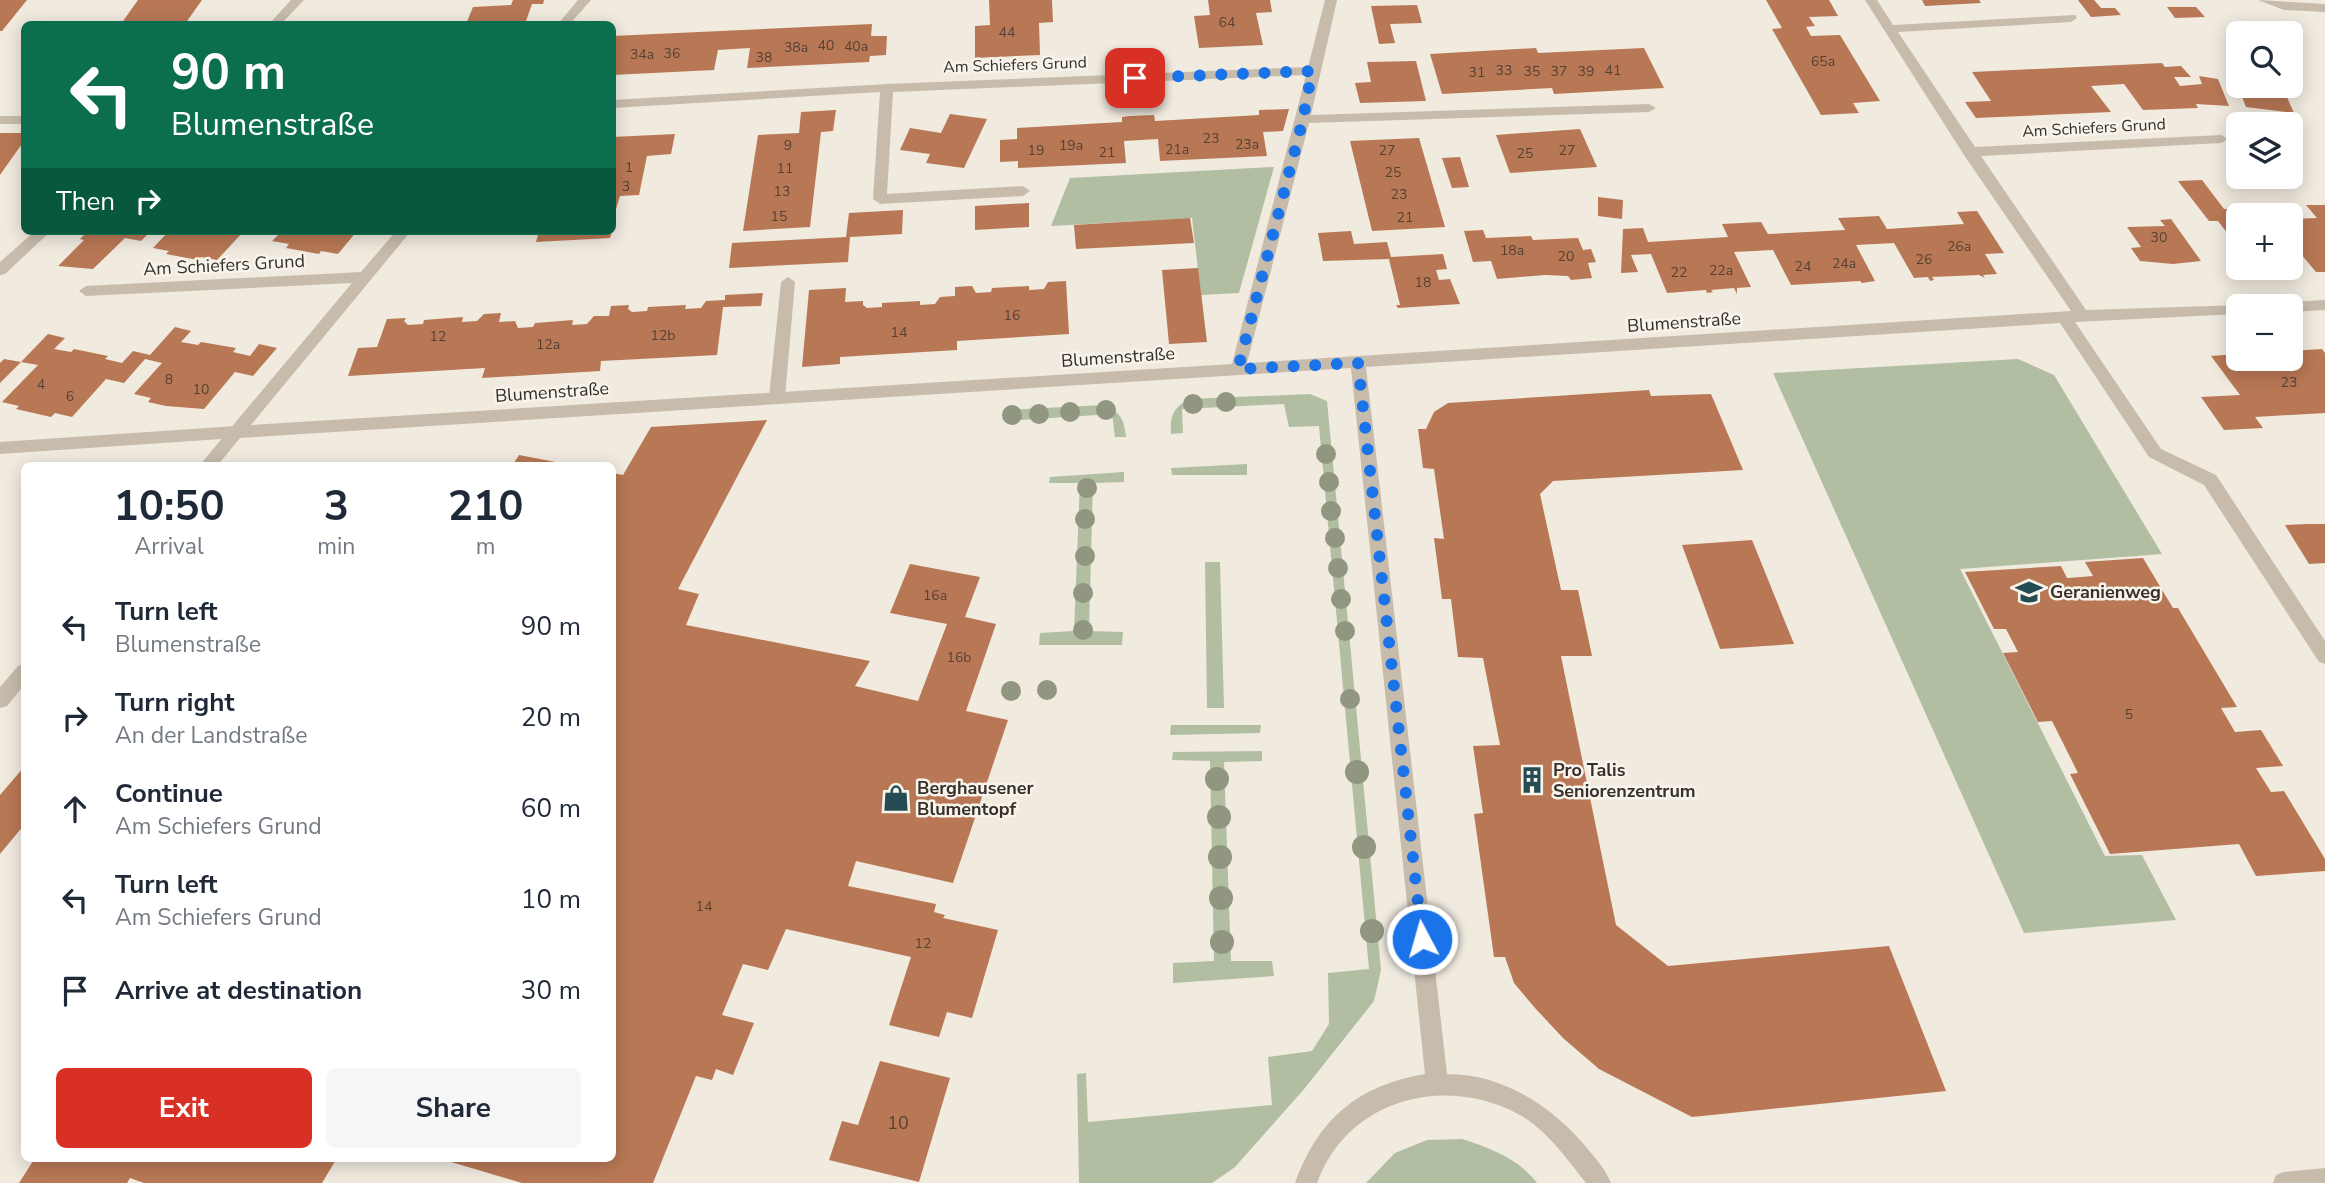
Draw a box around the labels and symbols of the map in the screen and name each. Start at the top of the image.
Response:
house number: 64 [1219,13,1235,32]
house number: 44 [999,23,1015,42]
house number: 40 [818,36,834,55]
house number: 40a [844,37,868,56]
house number: 38a [784,38,808,57]
house number: 36 [664,44,680,63]
house number: 34a [630,45,654,64]
house number: 38 [756,48,772,67]
pin [1105,48,1165,108]
street label: Am Schiefers Grund [943,51,1087,79]
house number: 65a [1811,52,1835,71]
house number: 33 [1496,61,1512,80]
house number: 41 [1605,61,1621,80]
house number: 35 [1524,62,1540,81]
house number: 37 [1551,62,1567,81]
house number: 39 [1578,62,1594,81]
house number: 31 [1469,63,1485,82]
street label: Am Schiefers Grund [2022,113,2166,143]
house number: 23 [1203,129,1219,148]
house number: 23a [1235,135,1259,154]
house number: 9 [784,136,792,155]
house number: 19a [1059,136,1083,155]
house number: 21a [1165,140,1189,159]
house number: 19 [1028,141,1044,160]
house number: 27 [1379,141,1395,160]
house number: 27 [1559,141,1575,160]
house number: 21 [1099,143,1115,162]
house number: 25 [1517,144,1533,163]
house number: 1 [625,158,633,177]
house number: 11 [777,159,793,178]
house number: 25 [1385,163,1401,182]
house number: 3 [622,177,630,196]
house number: 13 [774,182,790,201]
house number: 23 [1391,185,1407,204]
house number: 15 [771,207,787,226]
house number: 21 [1397,208,1413,227]
house number: 30 [2151,228,2167,247]
house number: 26a [1947,237,1971,256]
house number: 18a [1500,241,1524,260]
house number: 20 [1558,247,1574,266]
street label: Am Schiefers Grund [143,249,305,281]
house number: 26 [1916,250,1932,269]
house number: 24a [1832,254,1856,273]
house number: 24 [1795,257,1811,276]
house number: 22a [1709,261,1733,280]
house number: 22 [1671,263,1687,282]
house number: 18 [1415,273,1431,292]
house number: 16 [1004,306,1020,325]
street label: Blumenstraße [1626,306,1742,338]
house number: 14 [891,323,907,342]
house number: 12b [651,326,675,345]
house number: 12 [430,327,446,346]
house number: 12a [536,335,560,354]
street label: Blumenstraße [1060,341,1176,373]
house number: 8 [165,370,173,389]
house number: 23 [2281,373,2297,392]
house number: 4 [37,375,45,394]
street label: Blumenstraße [494,376,610,408]
house number: 10 [193,380,209,399]
house number: 6 [66,387,74,406]
school or university icon: Geranienweg [2014,577,2044,607]
place label: Geranienweg [2050,580,2161,604]
house number: 16a [923,586,947,605]
house number: 16b [947,648,971,667]
house number: 5 [2125,705,2133,724]
place label: Pro Talis Seniorenzentrum [1553,758,1696,803]
building icon: Pro Talis Seniorenzentrum [1517,765,1547,795]
place label: Berghausener Blumentopf [917,776,1034,821]
shop icon: Berghausener Blumentopf [881,783,911,813]
house number: 14 [696,897,712,916]
position arrow [1385,902,1459,976]
house number: 12 [915,934,931,953]
house number: 10 [887,1111,909,1135]

